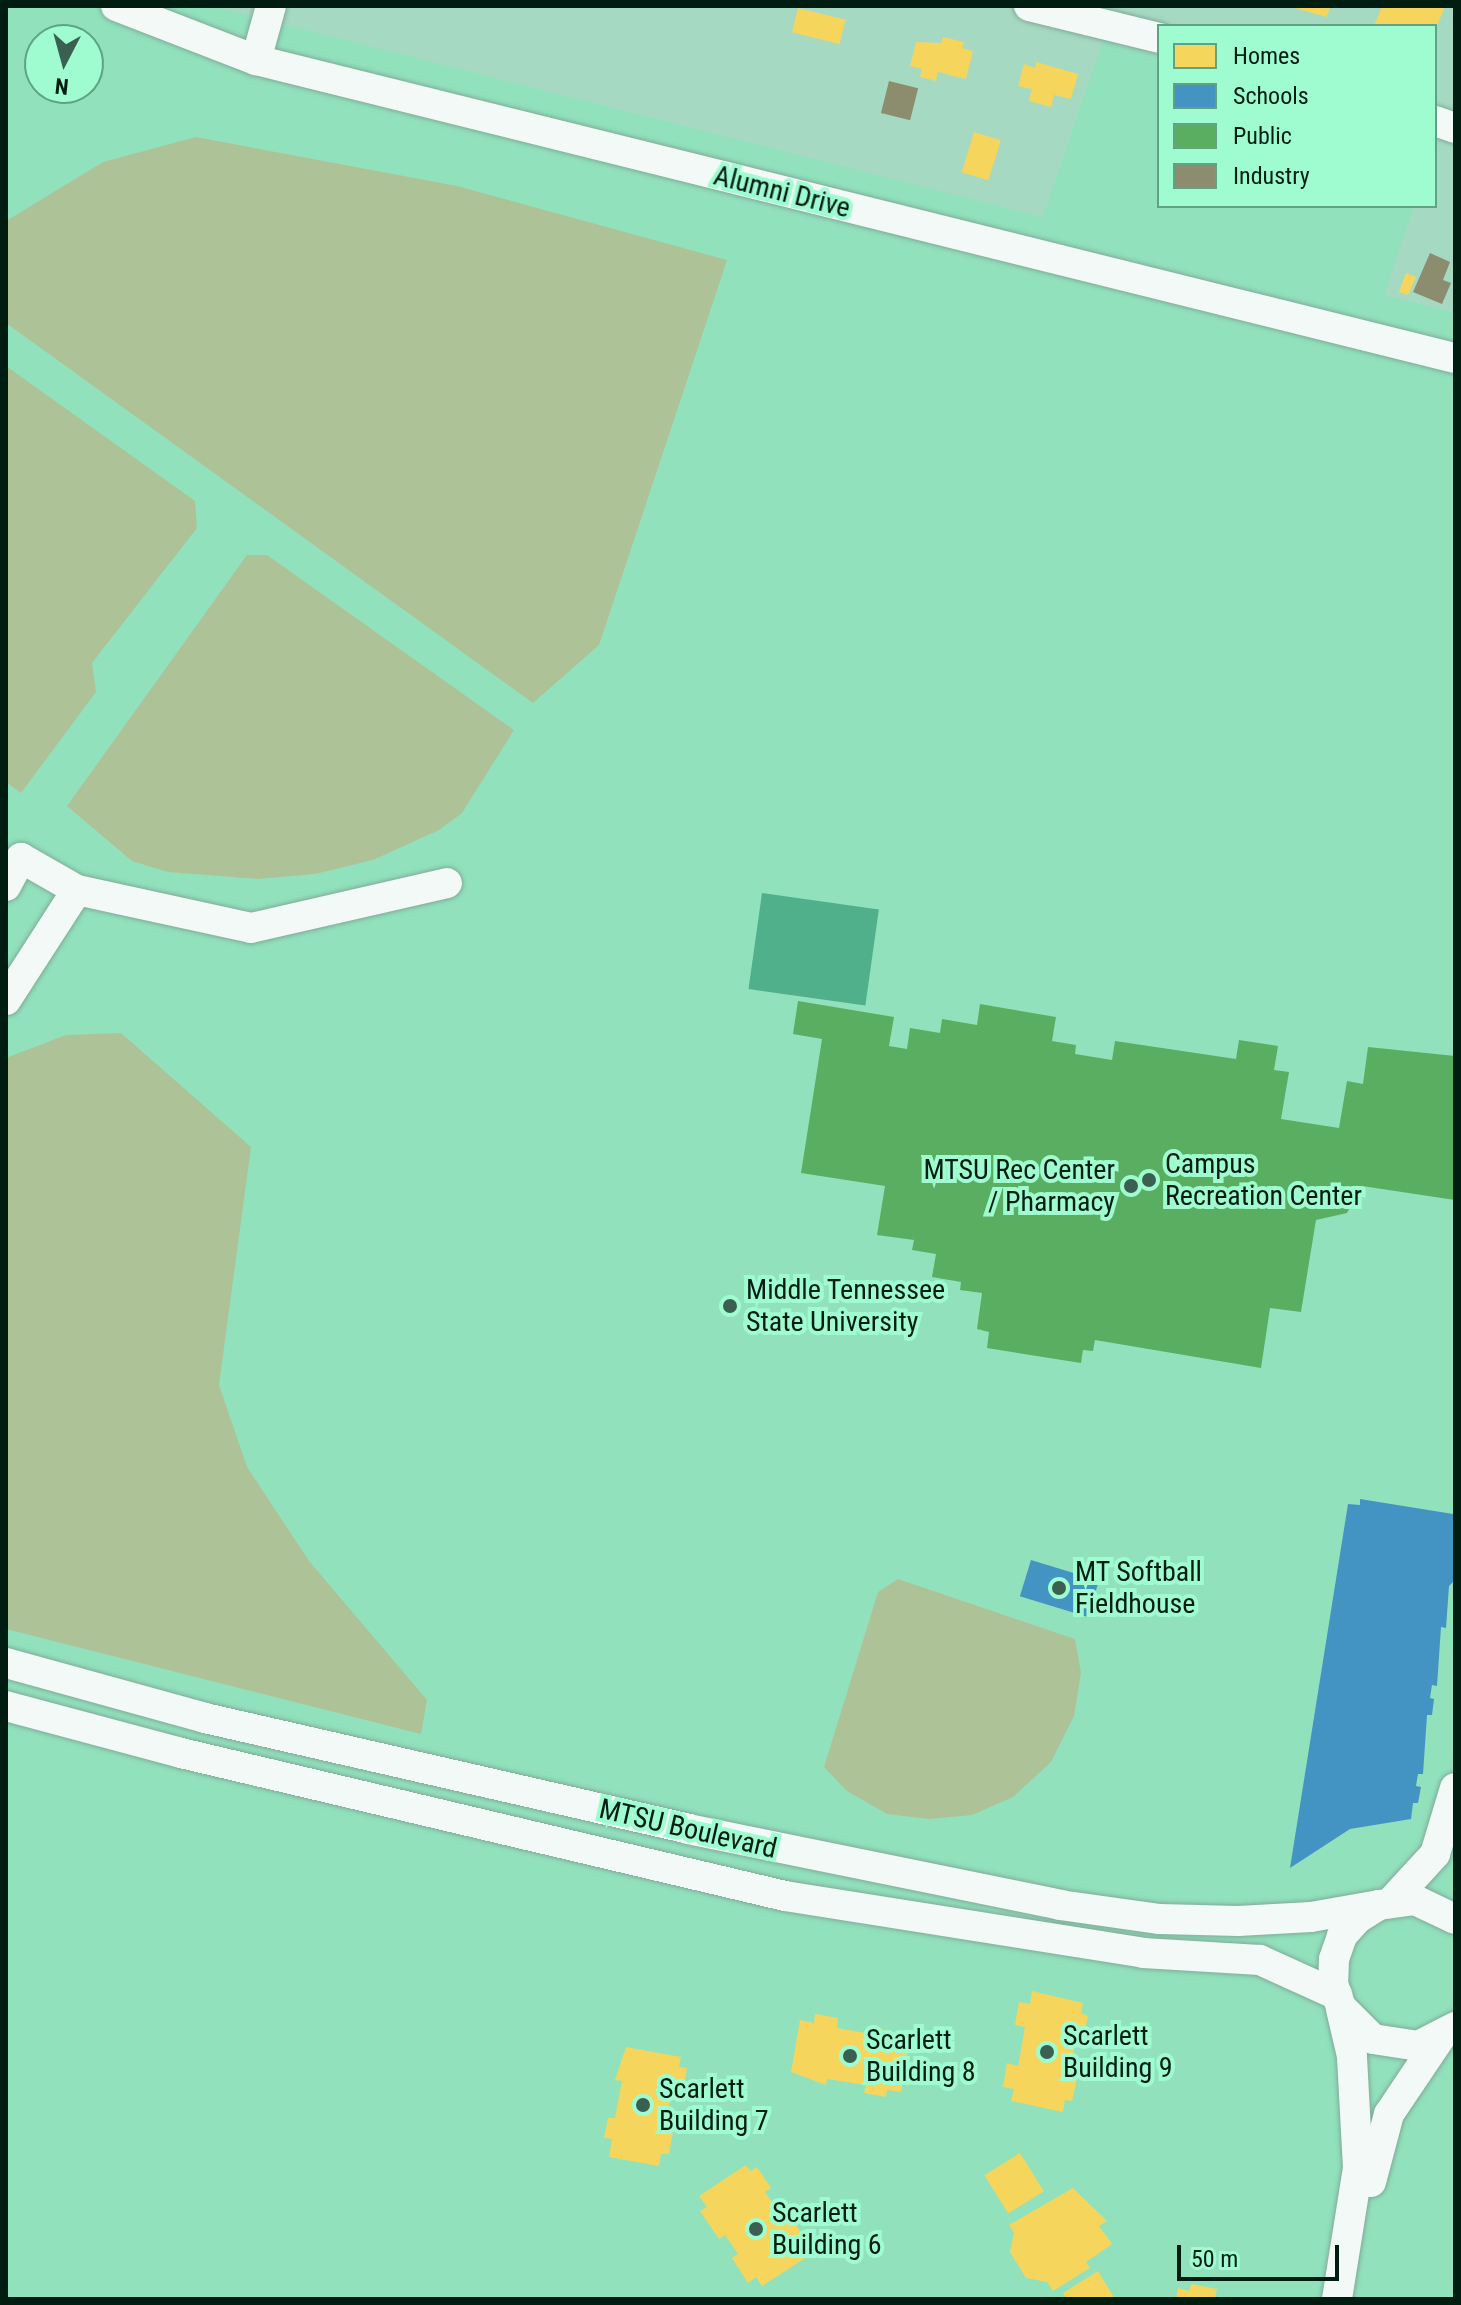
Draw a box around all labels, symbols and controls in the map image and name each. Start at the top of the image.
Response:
north arrow [24,24,104,104]
legend [1157,24,1437,208]
text: Homes [1233,42,1300,70]
text: N [54,73,70,100]
text: Schools [1233,82,1309,110]
text: Public [1233,122,1292,150]
street label: Alumni Drive [710,159,854,225]
text: Industry [1233,162,1310,190]
place label: Campus Recreation Center [1165,1147,1362,1213]
place label: MTSU Rec Center / Pharmacy [923,1153,1115,1219]
marker: Campus Recreation Center [1140,1171,1158,1189]
marker: MTSU Rec Center / Pharmacy [1122,1177,1140,1195]
place label: Middle Tennessee State University [746,1273,946,1339]
marker: Middle Tennessee State University [721,1297,739,1315]
place label: MT Softball Fieldhouse [1075,1555,1203,1621]
marker: MT Softball Fieldhouse [1050,1579,1068,1597]
street label: MTSU Boulevard [596,1792,780,1866]
place label: Scarlett Building 9 [1063,2019,1173,2085]
place label: Scarlett Building 8 [866,2023,976,2089]
marker: Scarlett Building 9 [1038,2043,1056,2061]
marker: Scarlett Building 8 [841,2047,859,2065]
place label: Scarlett Building 7 [659,2072,769,2138]
marker: Scarlett Building 7 [634,2096,652,2114]
place label: Scarlett Building 6 [772,2196,882,2262]
marker: Scarlett Building 6 [747,2220,765,2238]
scale bar [1181,2229,1343,2279]
text: 50 m [1191,2245,1238,2273]

